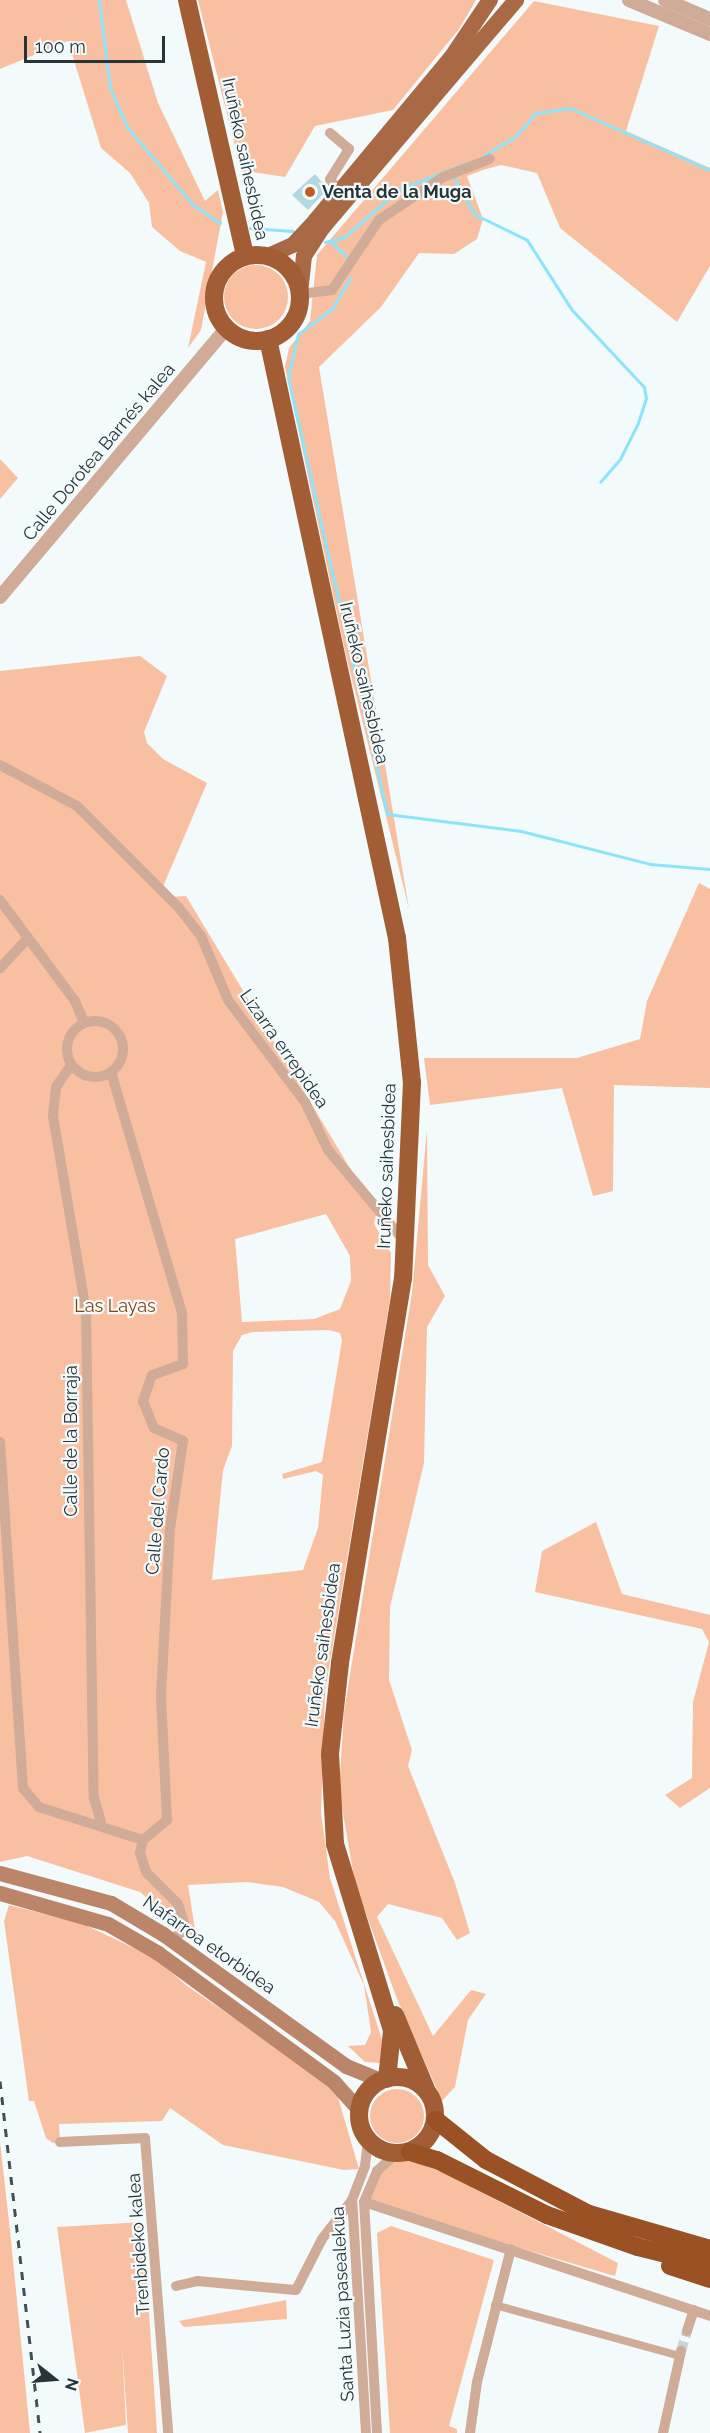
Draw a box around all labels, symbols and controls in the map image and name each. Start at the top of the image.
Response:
scale bar [27,24,168,62]
text: 100 m [35,36,86,57]
street label: Iruñeko saihesbidea [217,76,273,242]
place label: Venta de la Muga [322,181,472,203]
marker: Venta de la Muga [303,185,317,199]
street label: Calle Dorotea Barnés kalea [18,359,180,545]
street label: Iruñeko saihesbidea [335,600,393,766]
street label: Lizarra errepidea [235,985,333,1113]
street label: Iruñeko saihesbidea [373,1083,401,1249]
park label: Las Layas [74,1295,156,1317]
street label: Calle de la Borraja [60,1365,82,1517]
street label: Calle del Cardo [142,1446,174,1576]
street label: Iruñeko saihesbidea [301,1561,345,1729]
street label: Nafarroa etorbidea [139,1891,279,1999]
street label: Trenbideko kalea [123,2172,155,2316]
street label: Santa Luzia pasealekua [327,2206,359,2402]
north arrow [24,2349,84,2409]
text: N [61,2376,83,2393]

